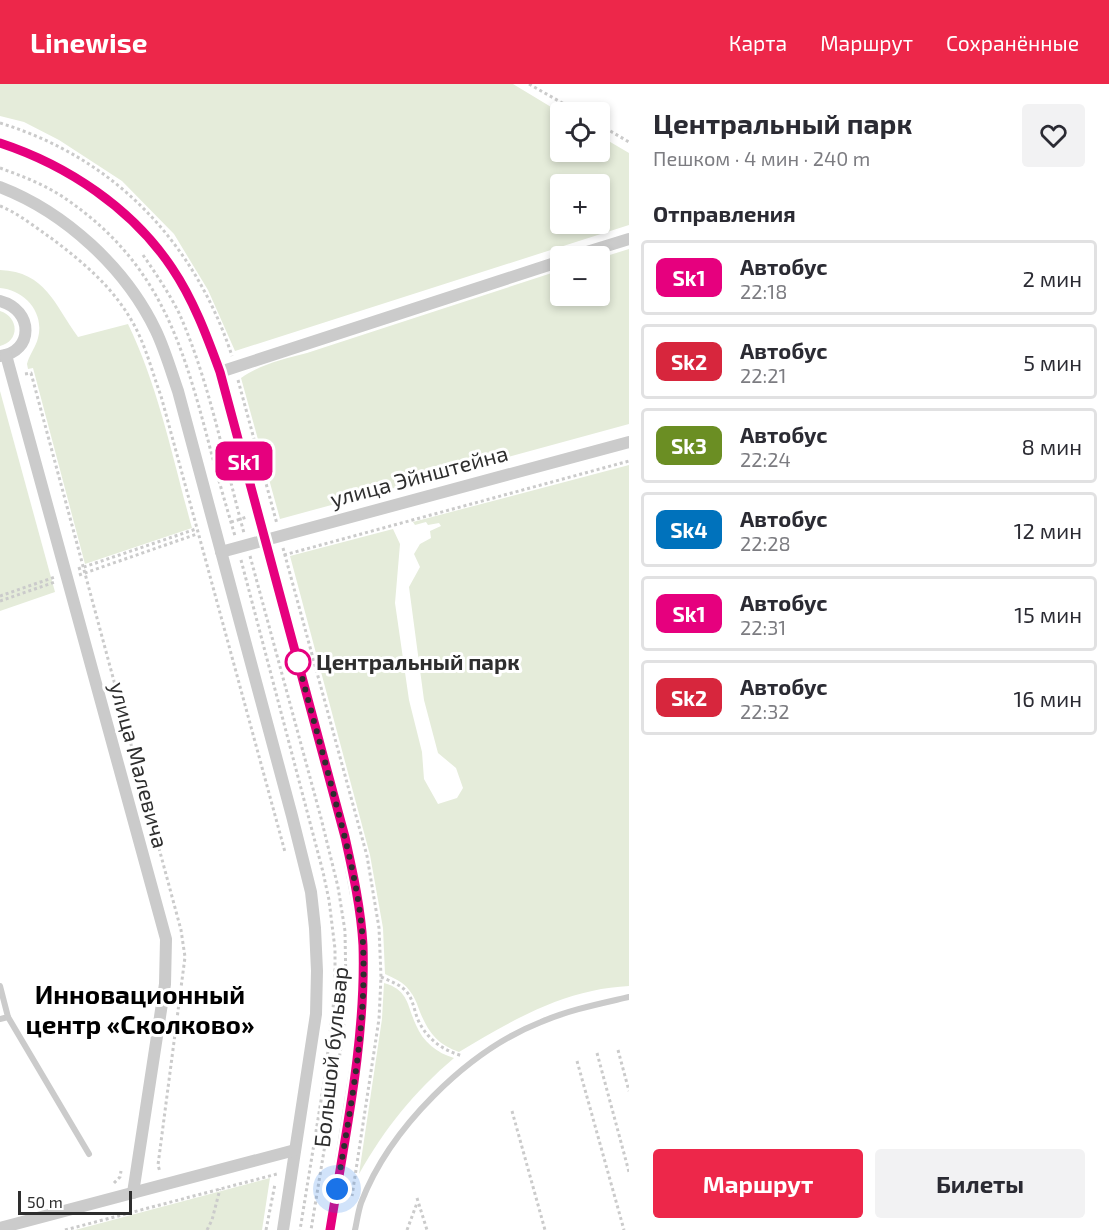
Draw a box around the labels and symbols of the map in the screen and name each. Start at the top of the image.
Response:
street label: улица Эйнштейна [327,439,511,512]
line badge: Sk1 [210,442,278,481]
place label: Центральный парк [316,648,520,674]
marker: Центральный парк [285,649,311,675]
street label: улица Малевича [104,679,175,851]
street label: Большой бульвар [308,965,353,1149]
district label: Инновационный центр «Сколково» [26,978,254,1039]
your location [322,1174,352,1204]
scale bar [18,1188,132,1216]

